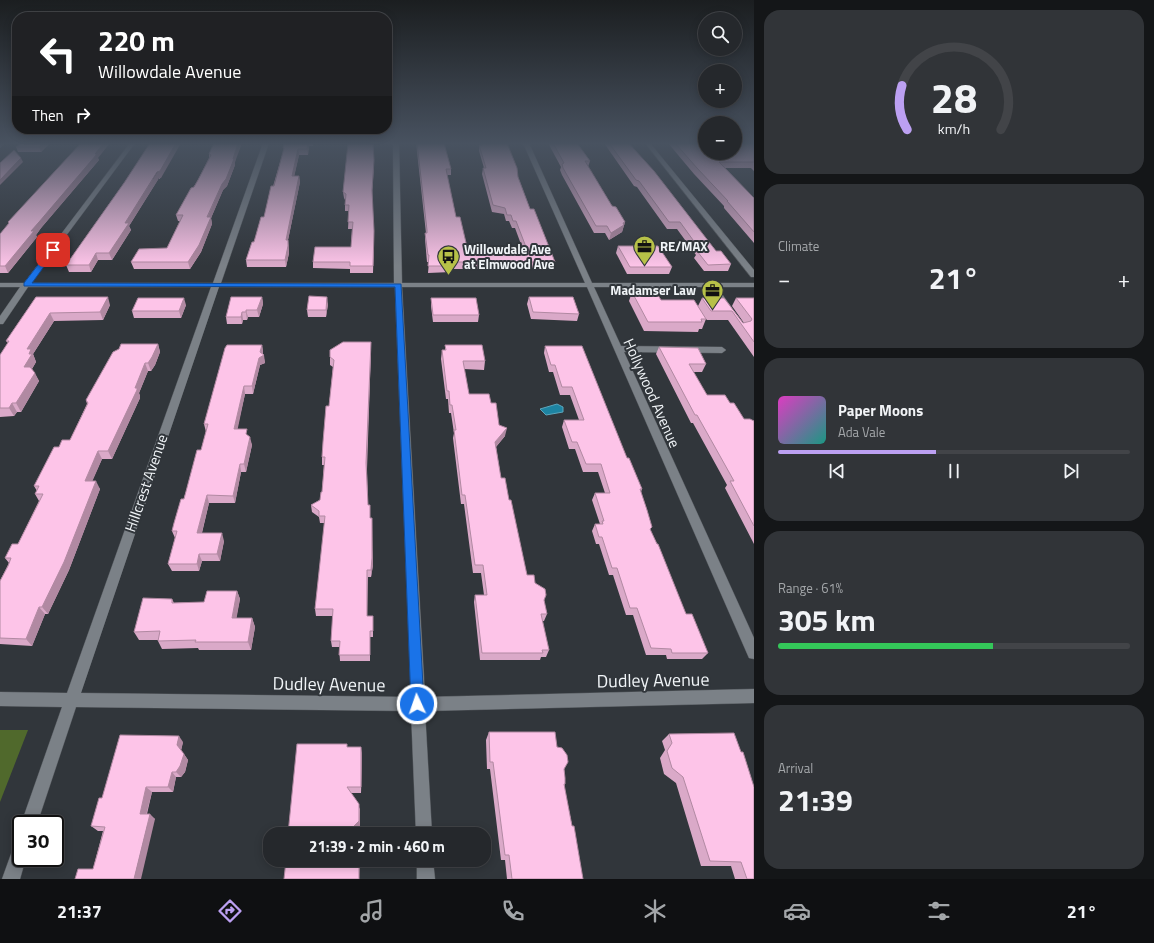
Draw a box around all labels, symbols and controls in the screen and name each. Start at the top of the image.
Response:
map controls [698,12,742,160]
button: search [698,12,742,56]
text: 220 m [98,19,175,62]
icon: left [32,28,84,80]
text: Willowdale Avenue [98,58,241,85]
button: + [698,64,742,108]
text: 28 [931,66,977,129]
text: Then [32,104,64,127]
icon: right [72,104,94,126]
button: − [698,116,742,160]
text: km/h [938,117,970,139]
pin [36,233,70,267]
office icon: RE/MAX [632,233,658,266]
place label: RE/MAX [660,236,708,256]
text: Climate [778,236,819,256]
icon: arrive [42,239,64,261]
place label: Willowdale Ave at Elmwood Ave [464,239,555,274]
bus stop icon: Willowdale Ave at Elmwood Ave [436,243,462,276]
text: 21° [929,255,979,301]
text: − [778,262,790,296]
text: + [1118,262,1130,296]
office icon: Madamser Law [699,277,725,310]
place label: Madamser Law [610,280,696,300]
street label: Hollywood Avenue [618,335,686,451]
text: Paper Moons [838,399,923,422]
text: Ada Vale [838,422,885,442]
street label: Hillcrest Avenue [119,431,173,535]
icon: previous [826,460,848,482]
icon: pause [943,460,965,482]
icon: next [1060,460,1082,482]
text: Range · 61% [778,578,843,598]
text: 305 km [778,597,876,643]
street label: Dudley Avenue [596,666,710,694]
street label: Dudley Avenue [272,670,386,698]
position arrow [396,683,438,725]
text: Arrival [778,758,813,778]
text: 21:39 [778,777,853,823]
speed limit sign: 30 [12,815,64,867]
text: 21:39 · 2 min · 460 m [309,835,445,858]
icon: directions [216,897,244,925]
icon: music [358,897,386,925]
icon: phone [499,897,527,925]
icon: climate [641,897,669,925]
icon: car [783,897,811,925]
icon: filters [925,897,953,925]
text: 21:37 [57,898,102,925]
text: 21° [1067,898,1097,925]

